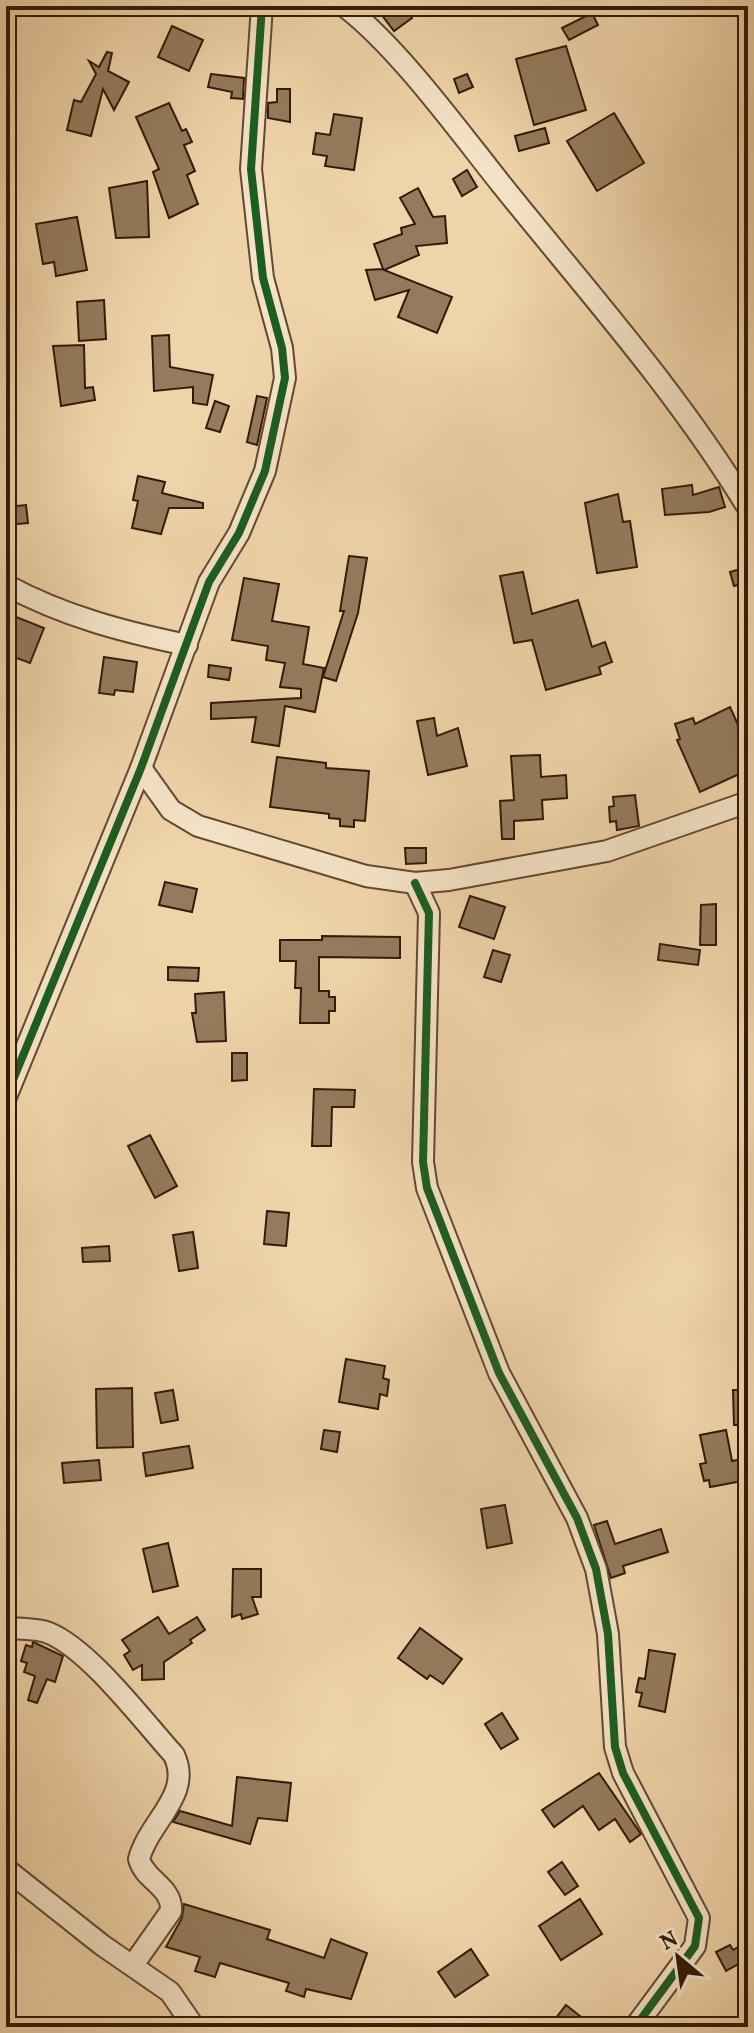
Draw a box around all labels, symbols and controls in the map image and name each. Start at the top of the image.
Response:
north arrow [638,1917,718,1997]
text: N [655,1924,684,1959]

